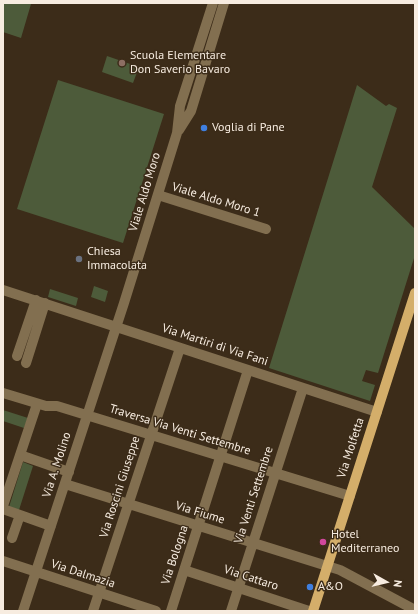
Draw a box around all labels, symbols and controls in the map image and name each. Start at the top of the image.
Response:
place label: Scuola Elementare Don Saverio Bavaro [130,49,230,77]
marker: Scuola Elementare Don Saverio Bavaro [117,58,127,68]
place label: Voglia di Pane [212,121,285,135]
marker: Voglia di Pane [199,123,209,133]
street label: Viale Aldo Moro [126,151,164,233]
street label: Viale Aldo Moro 1 [170,180,262,220]
place label: Chiesa Immacolata [87,245,147,273]
marker: Chiesa Immacolata [74,254,84,264]
street label: Via Martiri di Via Fani [160,321,270,369]
street label: Traversa Via Venti Settembre [108,402,252,458]
street label: Via Molfetta [334,416,368,480]
street label: Via A. Molino [40,430,74,500]
street label: Via Roscini Giuseppe [97,434,143,540]
street label: Via Venti Settembre [231,445,277,545]
street label: Via Fiume [174,499,226,527]
street label: Via Bologna [159,524,191,586]
place label: Hotel Mediterraneo [331,528,399,556]
marker: Hotel Mediterraneo [318,537,328,547]
street label: Via Dalmazia [49,557,117,591]
street label: Via Cattaro [222,562,280,594]
north arrow [366,562,406,602]
text: N [390,579,405,588]
place label: A&O [318,580,343,594]
marker: A&O [305,582,315,592]

